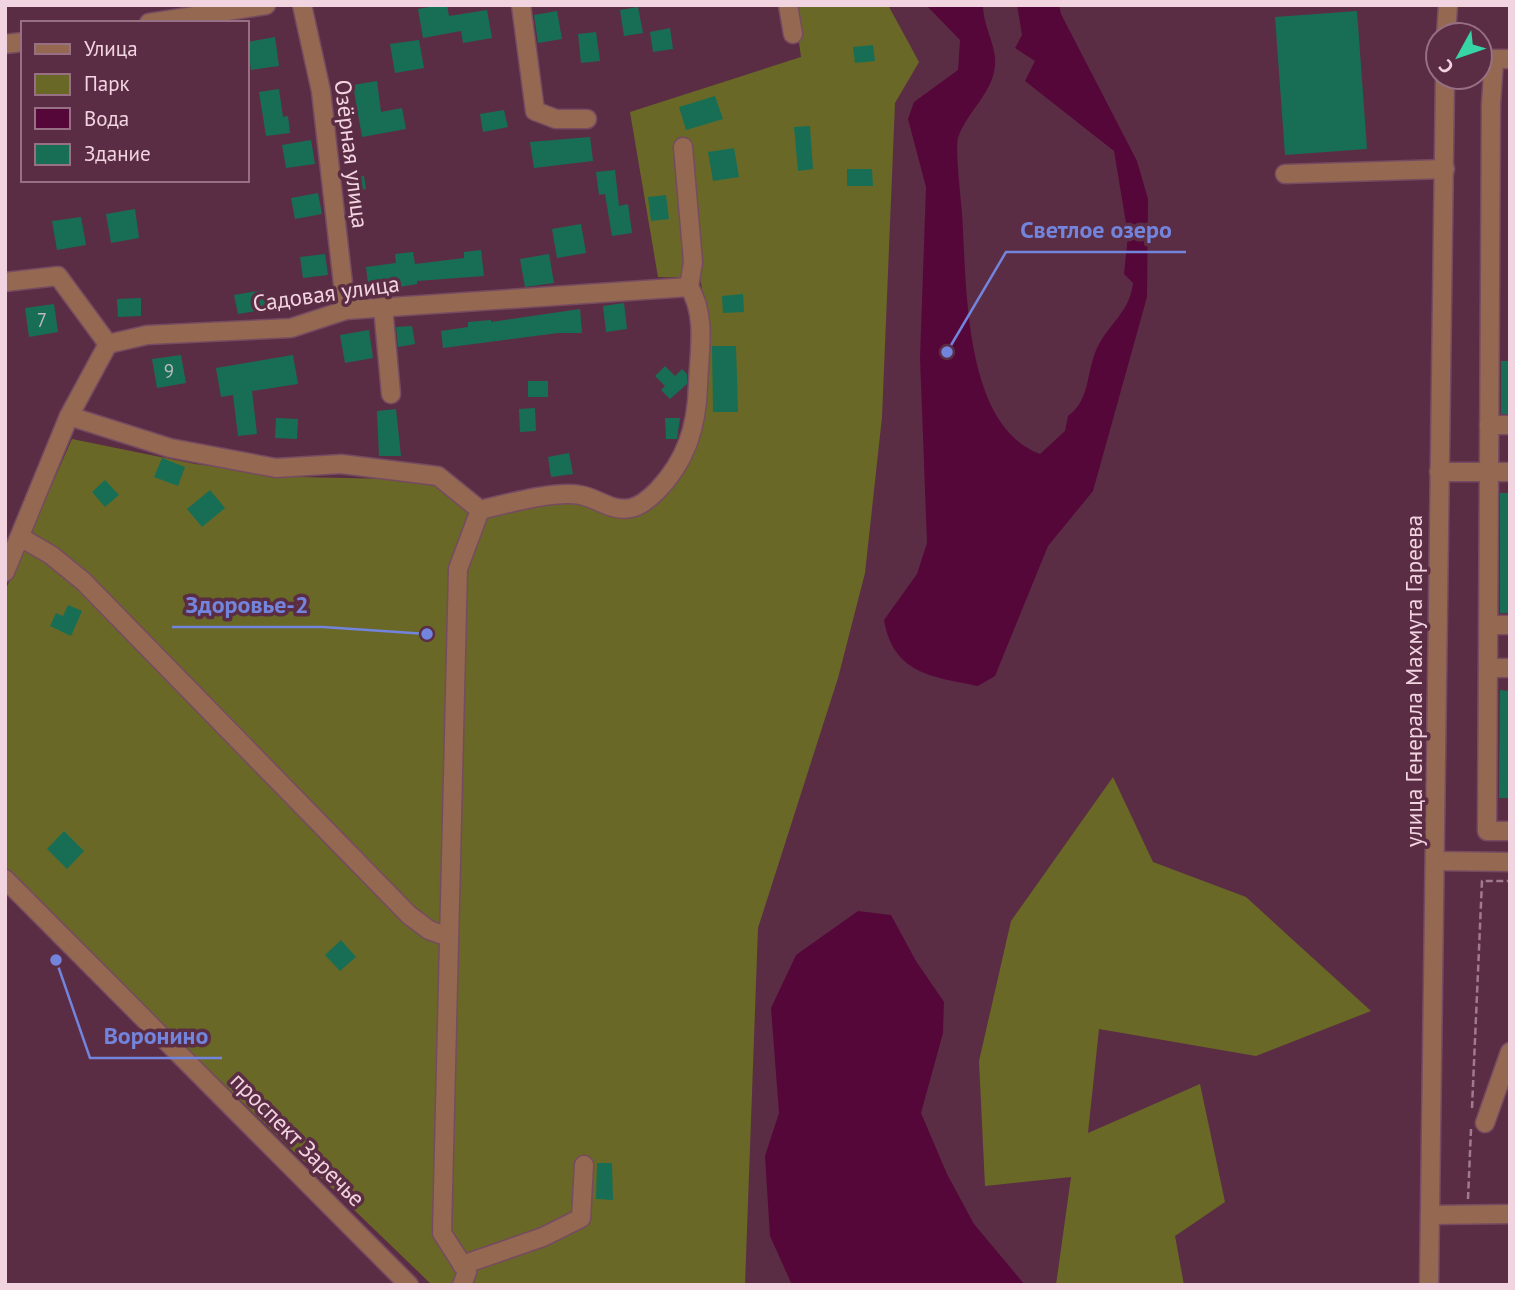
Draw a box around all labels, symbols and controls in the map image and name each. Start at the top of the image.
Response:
legend [21,21,248,182]
north arrow [1424,21,1494,91]
text: Улица [84,35,138,62]
text: С [1433,55,1459,79]
text: Парк [84,70,130,97]
street label: Озёрная улица [329,78,375,230]
text: Вода [84,105,129,132]
text: Здание [84,140,151,167]
callout: Светлое озеро [1006,207,1186,252]
text: Светлое озеро [1020,214,1172,245]
street label: Садовая улица [251,268,401,318]
house number: 7 [37,308,47,332]
house number: 9 [164,359,174,383]
street label: улица Генерала Махмута Гареева [1399,515,1428,847]
callout: Здоровье-2 [172,582,323,627]
text: Здоровье-2 [185,589,309,620]
callout: Воронино [90,1013,222,1058]
text: Воронино [104,1020,208,1051]
street label: проспект Заречье [225,1066,371,1212]

